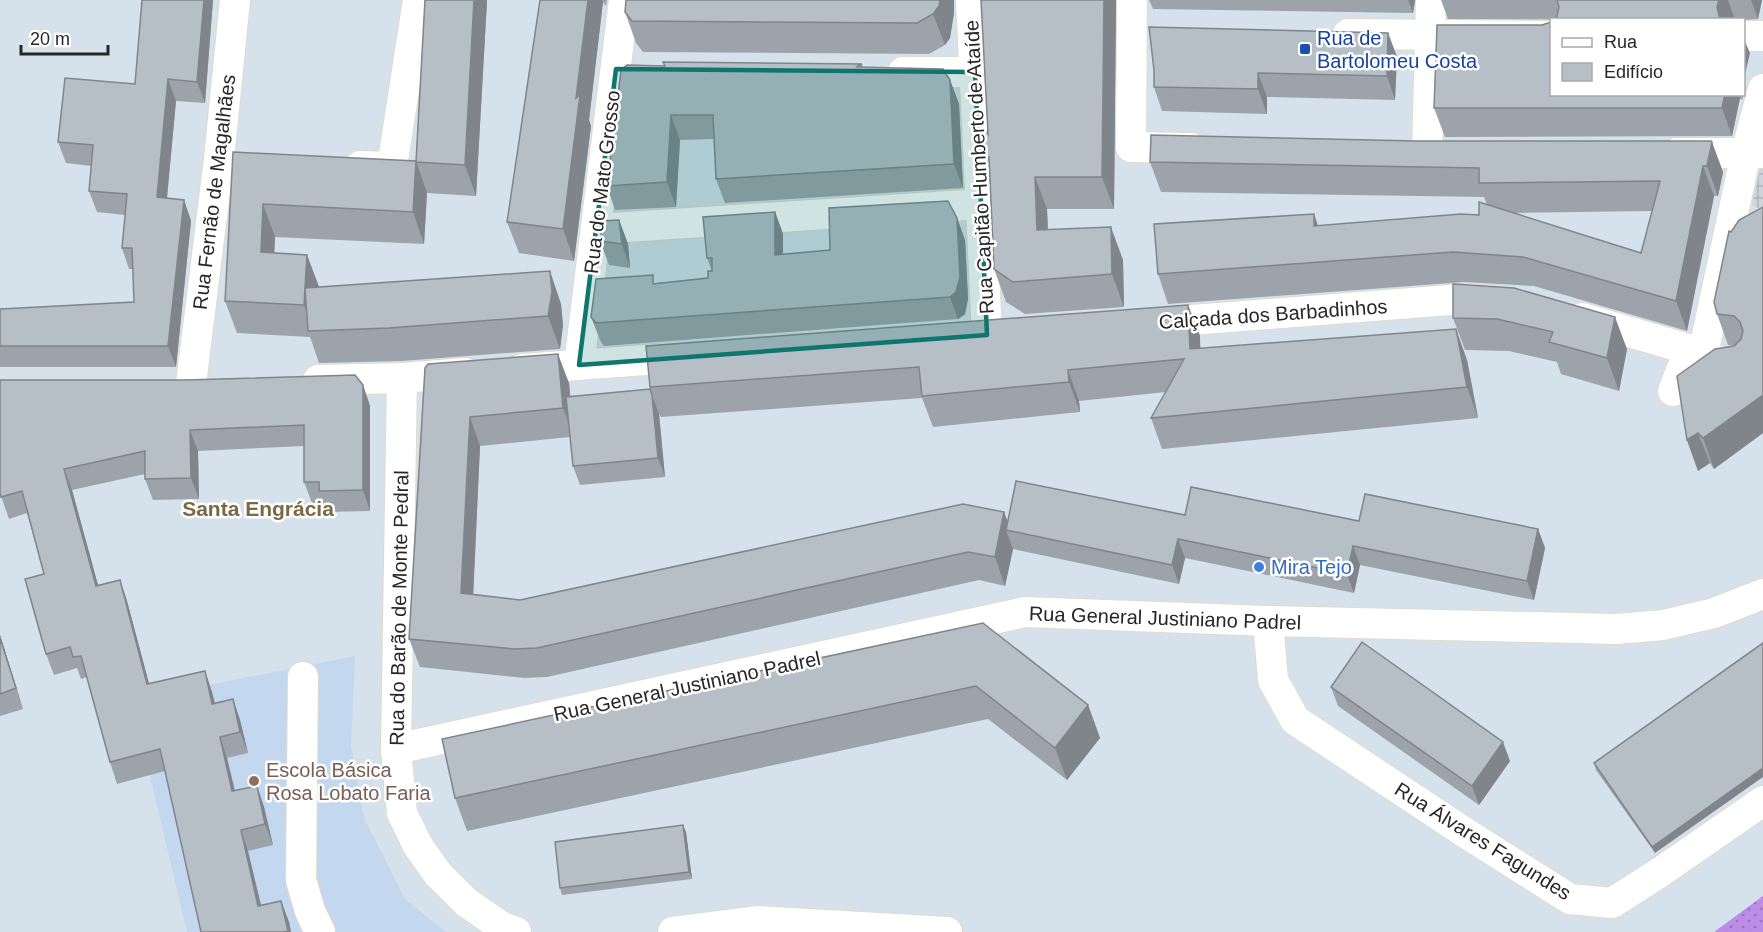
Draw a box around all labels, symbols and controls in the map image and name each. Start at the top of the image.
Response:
scale bar [21,18,108,56]
legend [1550,18,1745,96]
street label: Rua Capitão Humberto de Ataíde [960,19,998,315]
place label: Rua de Bartolomeu Costa [1317,27,1478,72]
text: 20 m [30,29,70,49]
text: Rua [1604,32,1638,52]
marker: Rua de Bartolomeu Costa [1298,42,1312,56]
text: Edifício [1604,62,1663,82]
street label: Rua Fernão de Magalhães [189,73,239,311]
street label: Rua do Mato Grosso [580,89,624,275]
street label: Calçada dos Barbadinhos [1158,295,1388,333]
street label: Rua do Barão de Monte Pedral [386,470,412,746]
district label: Santa Engrácia [182,497,334,520]
place label: Mira Tejo [1271,556,1352,578]
marker: Mira Tejo [1252,560,1266,574]
street label: Rua General Justiniano Padrel [1029,602,1301,634]
street label: Rua General Justiniano Padrel [551,647,823,725]
place label: Escola Básica Rosa Lobato Faria [266,759,431,804]
marker: Escola Básica Rosa Lobato Faria [247,774,261,788]
street label: Rua Álvares Fagundes [1391,778,1575,904]

